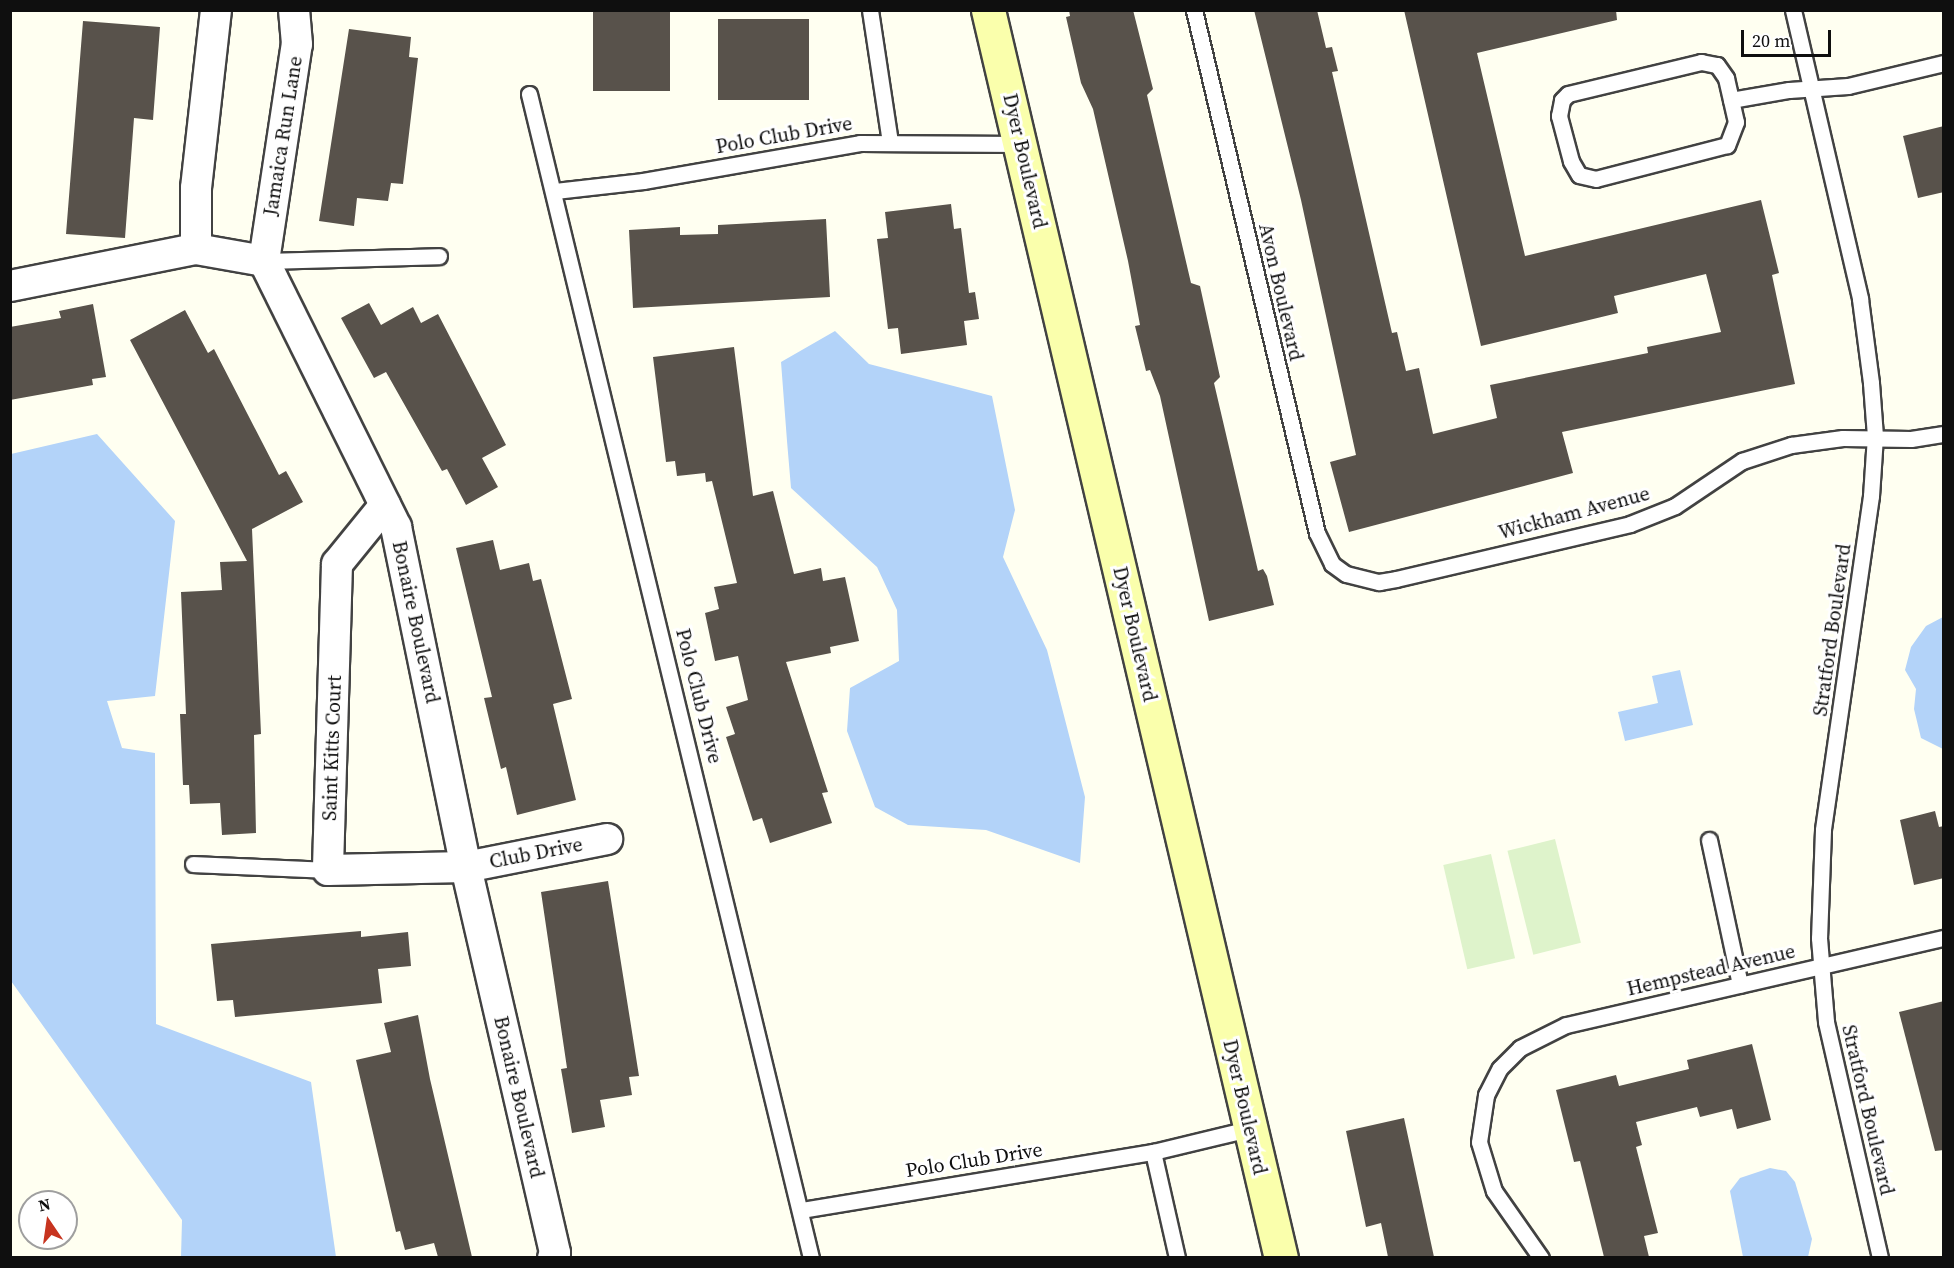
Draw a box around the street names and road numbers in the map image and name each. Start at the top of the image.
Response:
street label: Jamaica Run Lane [259,54,307,218]
street label: Dyer Boulevard [998,91,1052,231]
street label: Polo Club Drive [714,111,854,159]
street label: Avon Boulevard [1254,221,1308,363]
street label: Wickham Avenue [1496,481,1652,545]
street label: Bonaire Boulevard [387,539,445,705]
street label: Stratford Boulevard [1808,542,1856,718]
street label: Dyer Boulevard [1108,564,1162,704]
street label: Polo Club Drive [671,626,727,766]
street label: Saint Kitts Court [317,675,347,821]
street label: Club Drive [487,832,585,874]
street label: Hempstead Avenue [1625,939,1797,1001]
street label: Bonaire Boulevard [489,1014,549,1180]
street label: Stratford Boulevard [1837,1023,1899,1197]
street label: Dyer Boulevard [1218,1037,1272,1177]
street label: Polo Club Drive [904,1137,1044,1183]

